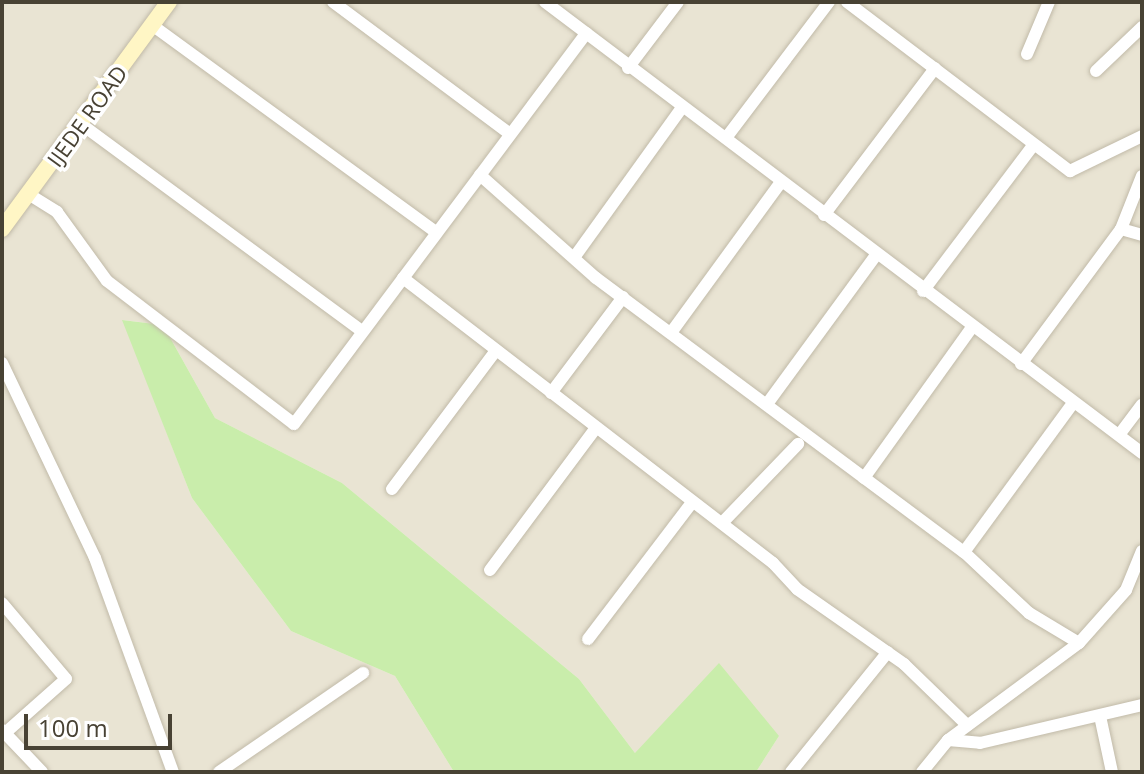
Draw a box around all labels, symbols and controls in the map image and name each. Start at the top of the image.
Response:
street label: IJEDE ROAD [41,60,133,172]
scale bar [28,698,176,748]
text: 100 m [38,711,108,744]

